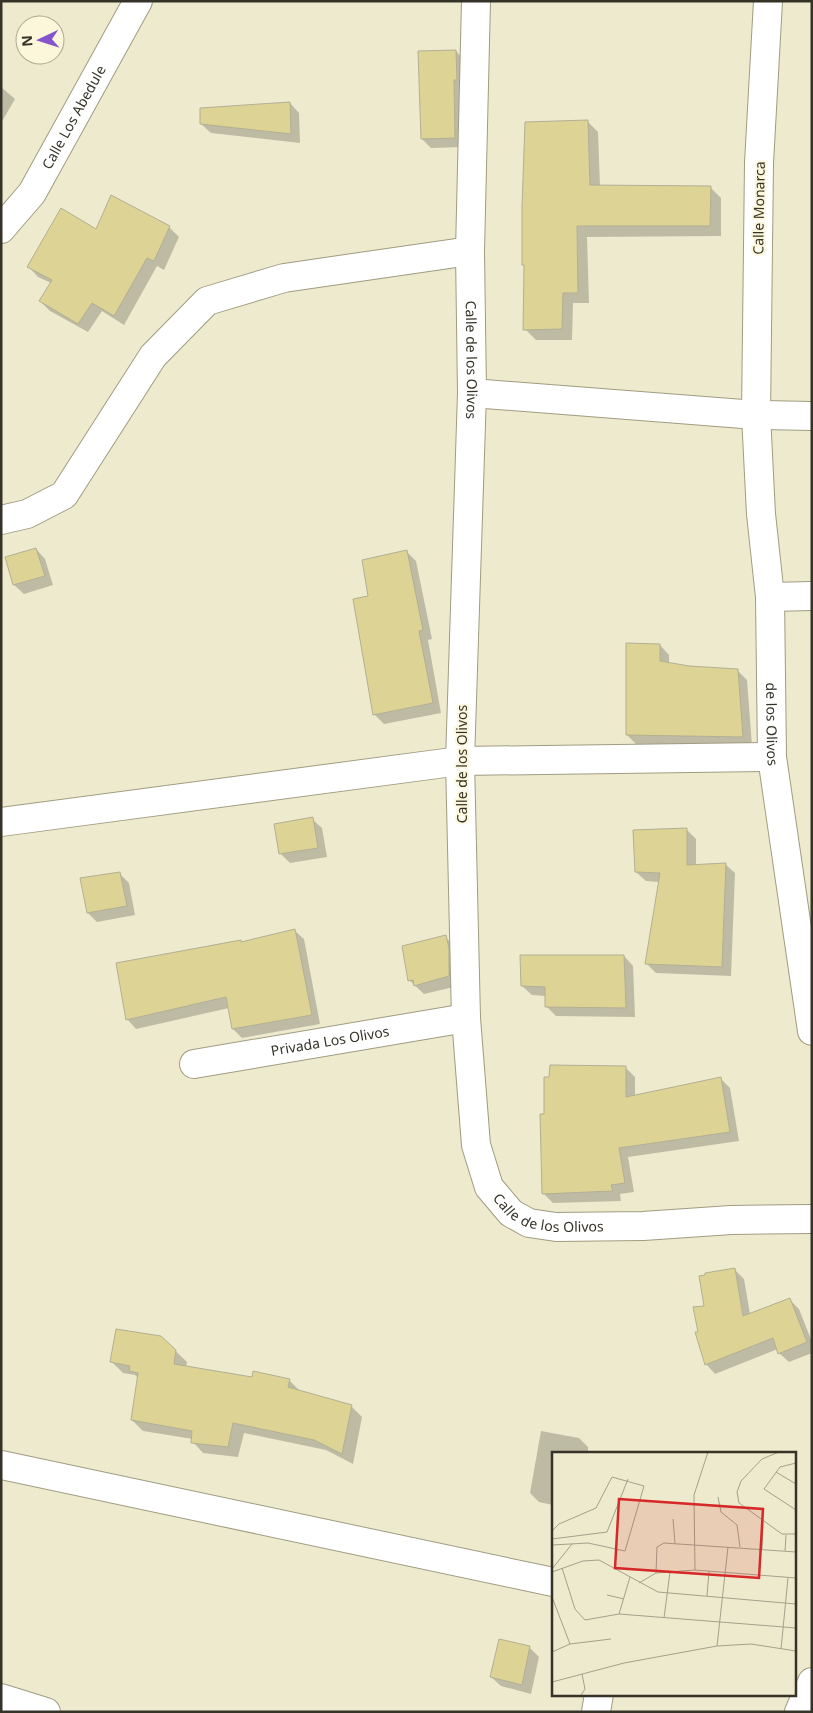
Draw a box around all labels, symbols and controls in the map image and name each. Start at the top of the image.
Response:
north arrow [15,15,65,65]
text: N [17,35,36,47]
street label: Calle Los Abedule [37,62,110,172]
street label: Calle Monarca [748,161,769,255]
street label: Calle de los Olivos [462,300,482,420]
street label: de los Olivos [762,682,783,767]
street label: Calle de los Olivos [452,704,471,823]
street label: Privada Los Olivos [269,1021,391,1060]
street label: Calle de los Olivos [489,1189,604,1236]
inset map [552,1452,796,1696]

